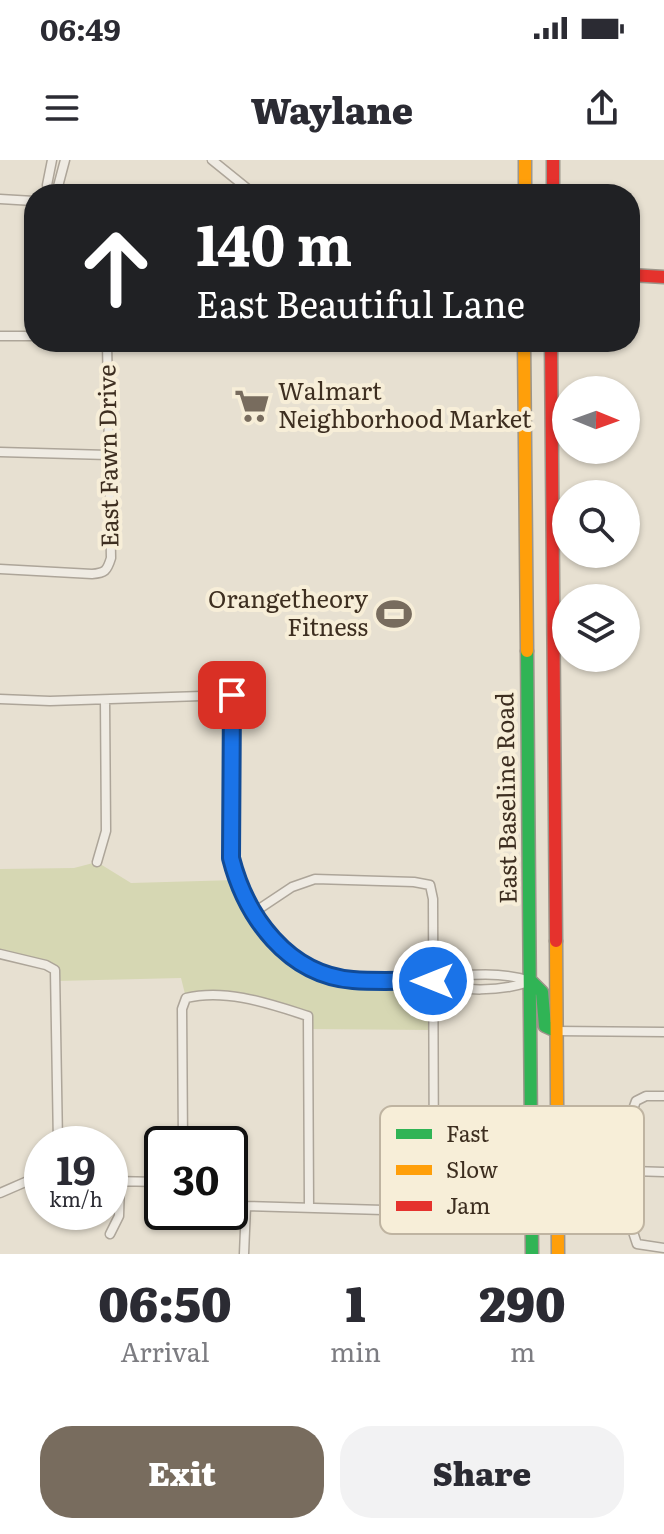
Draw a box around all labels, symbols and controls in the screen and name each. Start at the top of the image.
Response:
text: 06:49 [40,6,121,50]
text: Waylane [251,82,413,135]
icon: menu [40,86,84,130]
icon: share [580,86,624,130]
text: 140 m [196,200,352,283]
icon: ahead [64,216,168,320]
text: East Beautiful Lane [196,276,525,329]
street label: East Fawn Drive [87,364,126,548]
place label: Walmart Neighborhood Market [278,372,532,435]
north arrow [552,376,640,464]
map controls [552,376,640,672]
supermarket icon: Walmart Neighborhood Market [233,387,271,425]
button: search [552,480,640,568]
place label: Orangetheory Fitness [208,580,368,643]
button: layers [552,584,640,672]
sports icon: Orangetheory Fitness [375,595,413,633]
pin [198,661,266,729]
icon: arrive [210,673,254,717]
street label: East Baseline Road [485,692,524,904]
position arrow [391,939,475,1023]
legend [380,1106,644,1234]
text: Fast [446,1116,489,1149]
speed limit sign: 30 [144,1126,248,1230]
text: 19 [56,1138,96,1197]
text: Slow [446,1152,498,1185]
text: km/h [49,1183,103,1213]
text: Jam [446,1188,490,1221]
text: 06:50 [98,1266,232,1337]
text: 1 [345,1266,366,1337]
text: 290 [479,1266,566,1337]
text: Arrival [121,1331,209,1370]
text: min [330,1331,381,1370]
text: m [510,1331,535,1370]
button: Exit [40,1426,324,1518]
button: Share [340,1426,624,1518]

